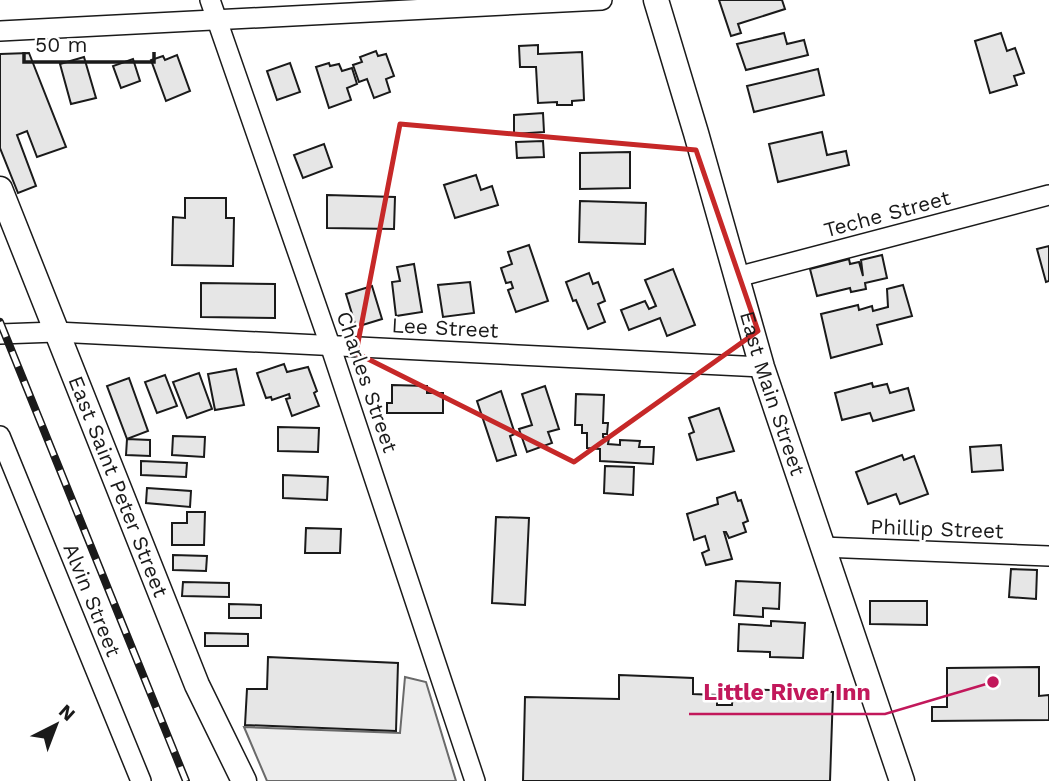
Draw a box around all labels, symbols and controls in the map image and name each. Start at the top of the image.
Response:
scale bar [24,21,154,65]
text: 50 m [35,32,87,57]
street label: Teche Street [821,185,953,242]
street label: Charles Street [332,308,403,456]
street label: East Main Street [735,308,811,479]
street label: Lee Street [391,312,499,343]
street label: East Saint Peter Street [63,372,174,601]
street label: Phillip Street [870,514,1004,543]
street label: Alvin Street [58,540,127,660]
callout: Little River Inn [689,670,885,714]
text: Little River Inn [703,679,871,706]
north arrow [21,690,91,760]
text: N [54,699,80,726]

